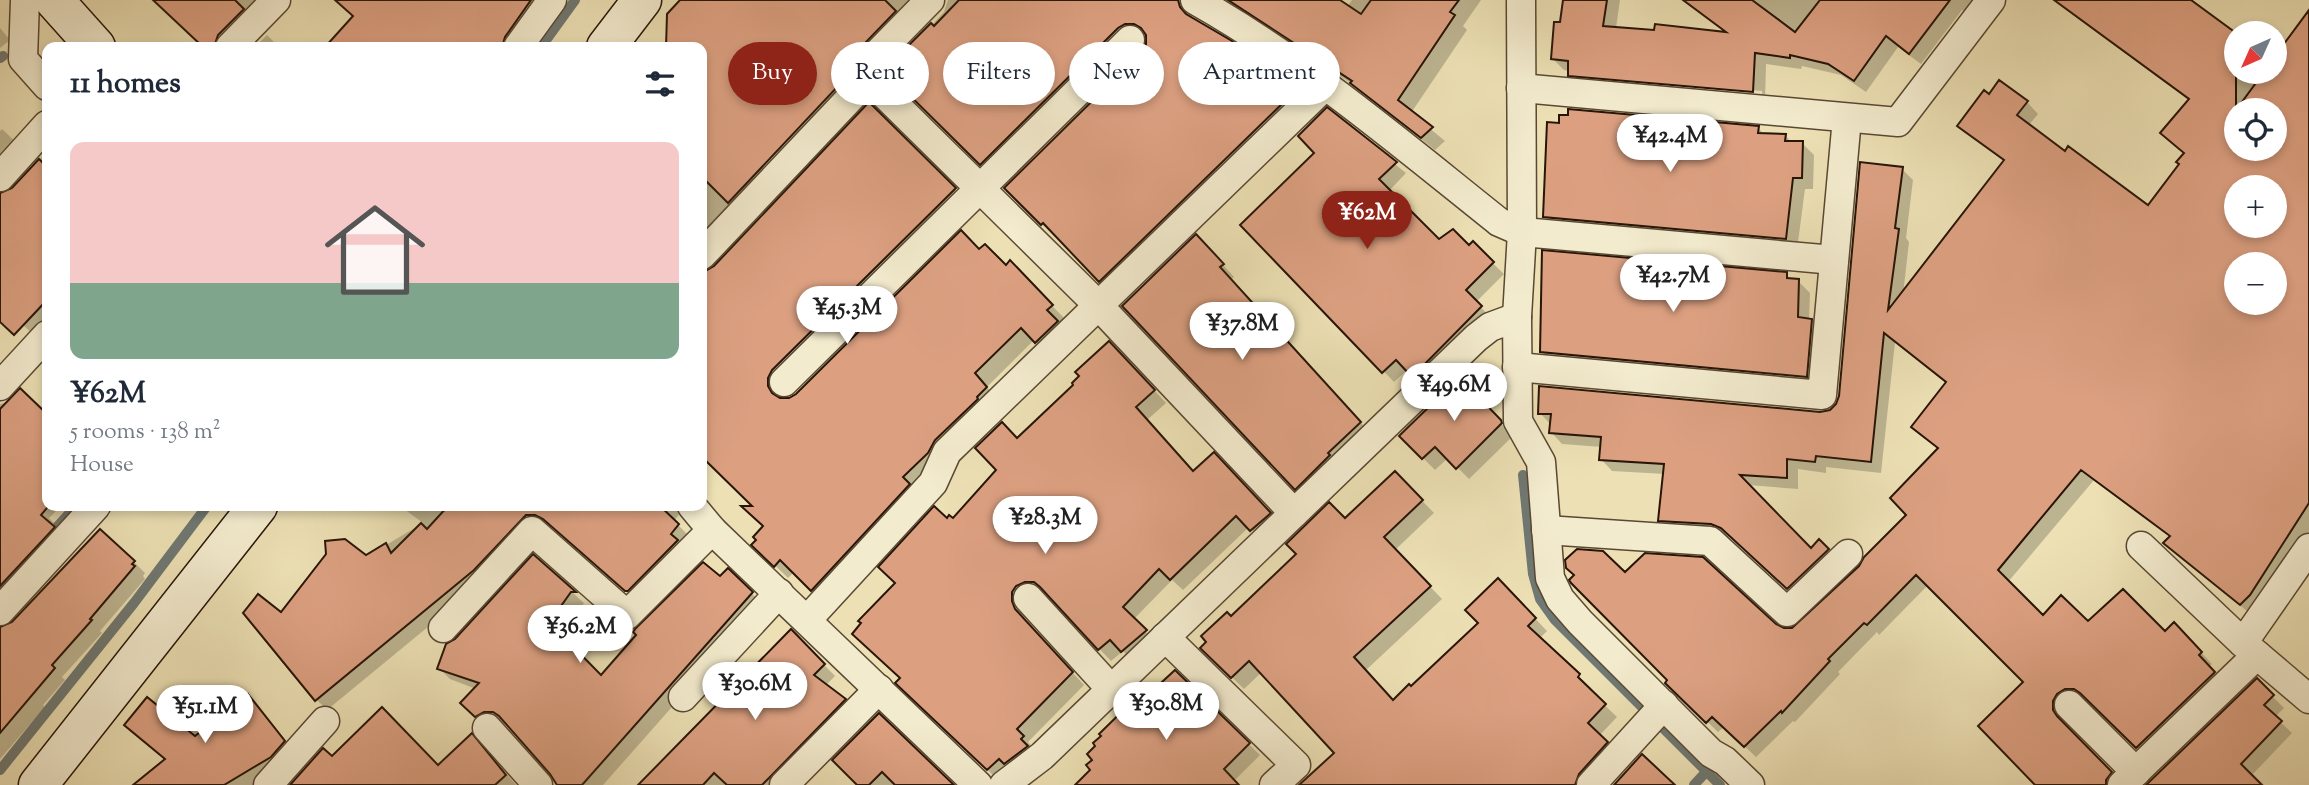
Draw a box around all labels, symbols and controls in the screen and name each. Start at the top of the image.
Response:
north arrow [2224,21,2287,84]
map controls [2224,21,2287,315]
chip: Buy [728,42,817,105]
chip: Rent [831,42,929,105]
chip: Filters [943,42,1055,105]
chip: New [1069,42,1164,105]
chip: Apartment [1178,42,1340,105]
text: 11 homes [70,63,181,106]
icon: filters [641,65,679,103]
button: locate [2224,98,2287,161]
pin: ¥42.4M [1613,114,1727,174]
text: ¥42.4M [1633,120,1707,153]
button: + [2224,175,2287,238]
icon: home [312,187,438,313]
pin: ¥62M [1326,191,1408,251]
text: ¥62M [1338,197,1396,230]
button: − [2224,252,2287,315]
pin: ¥42.7M [1616,254,1730,314]
text: ¥42.7M [1636,260,1710,293]
pin: ¥45.3M [790,286,904,346]
text: ¥45.3M [812,292,882,325]
pin: ¥37.8M [1185,302,1299,362]
text: ¥37.8M [1206,308,1278,341]
pin: ¥49.6M [1397,364,1511,423]
text: ¥49.6M [1417,369,1491,402]
text: ¥62M [70,373,146,416]
text: 5 rooms · 138 m² [70,416,221,449]
text: House [70,449,134,482]
pin: ¥28.3M [988,496,1102,556]
text: ¥28.3M [1009,502,1081,535]
pin: ¥36.2M [523,606,637,665]
text: ¥36.2M [544,611,616,644]
pin: ¥30.6M [698,662,812,722]
text: ¥30.6M [718,668,792,701]
pin: ¥30.8M [1109,682,1223,742]
pin: ¥51.1M [148,686,262,745]
text: ¥30.8M [1129,688,1203,721]
text: ¥51.1M [172,691,238,724]

